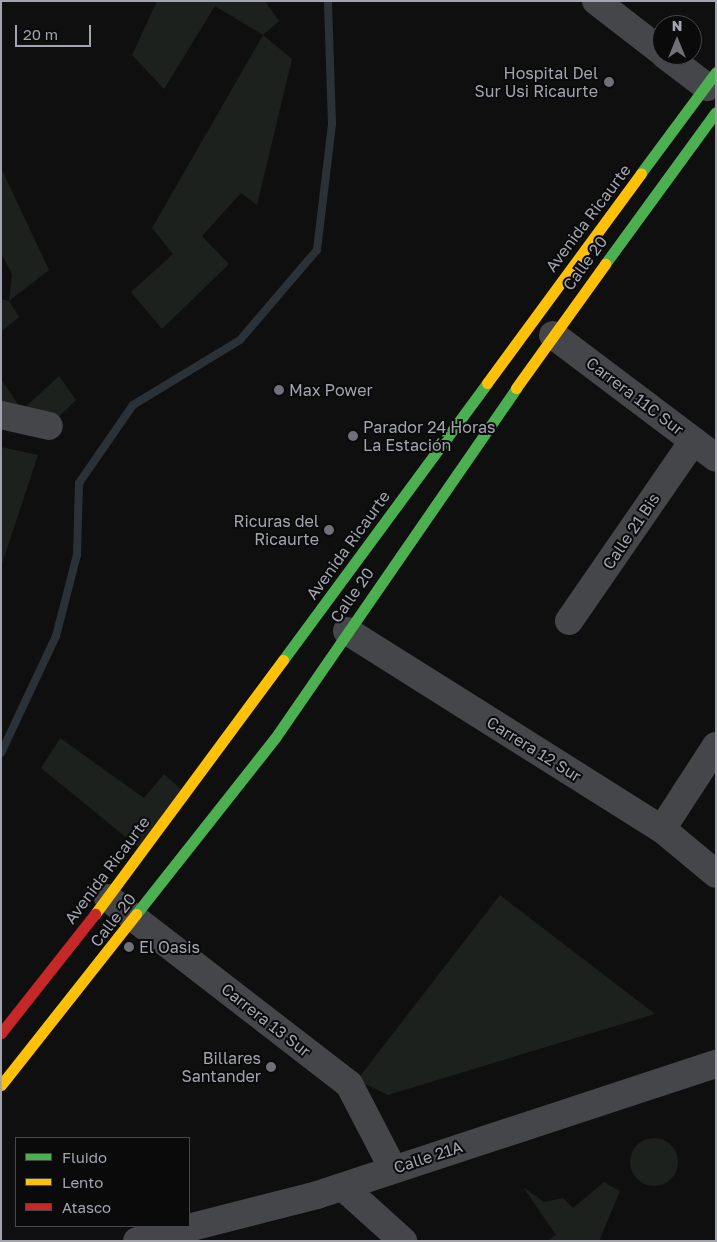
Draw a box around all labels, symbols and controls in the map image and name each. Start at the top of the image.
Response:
scale bar [18,15,94,47]
north arrow [652,15,702,65]
text: N [672,17,682,34]
text: 20 m [23,25,58,43]
place label: Hospital Del Sur Usi Ricaurte [475,63,598,101]
marker: Hospital Del Sur Usi Ricaurte [602,75,616,89]
street label: Avenida Ricaurte [541,160,635,276]
street label: Calle 20 [559,232,611,294]
street label: Carrera 11C Sur [582,353,688,439]
place label: Max Power [289,380,373,400]
marker: Max Power [273,384,285,396]
place label: Parador 24 Horas La Estación [363,417,496,455]
marker: Parador 24 Horas La Estación [347,430,359,442]
street label: Avenida Ricaurte [302,487,394,603]
street label: Calle 21 Bis [598,489,664,573]
place label: Ricuras del Ricaurte [234,511,319,549]
marker: Ricuras del Ricaurte [323,524,335,536]
street label: Calle 20 [326,564,378,626]
street label: Carrera 12 Sur [483,712,585,786]
street label: Avenida Ricaurte [60,812,154,928]
street label: Calle 20 [86,889,140,951]
place label: El Oasis [139,937,200,957]
marker: El Oasis [123,941,135,953]
street label: Carrera 13 Sur [218,979,314,1061]
place label: Billares Santander [181,1048,261,1086]
marker: Billares Santander [265,1061,277,1073]
legend [15,1137,190,1227]
street label: Calle 21A [391,1137,465,1177]
text: Fluido [62,1148,107,1166]
text: Lento [62,1173,103,1191]
text: Atasco [62,1198,111,1216]

